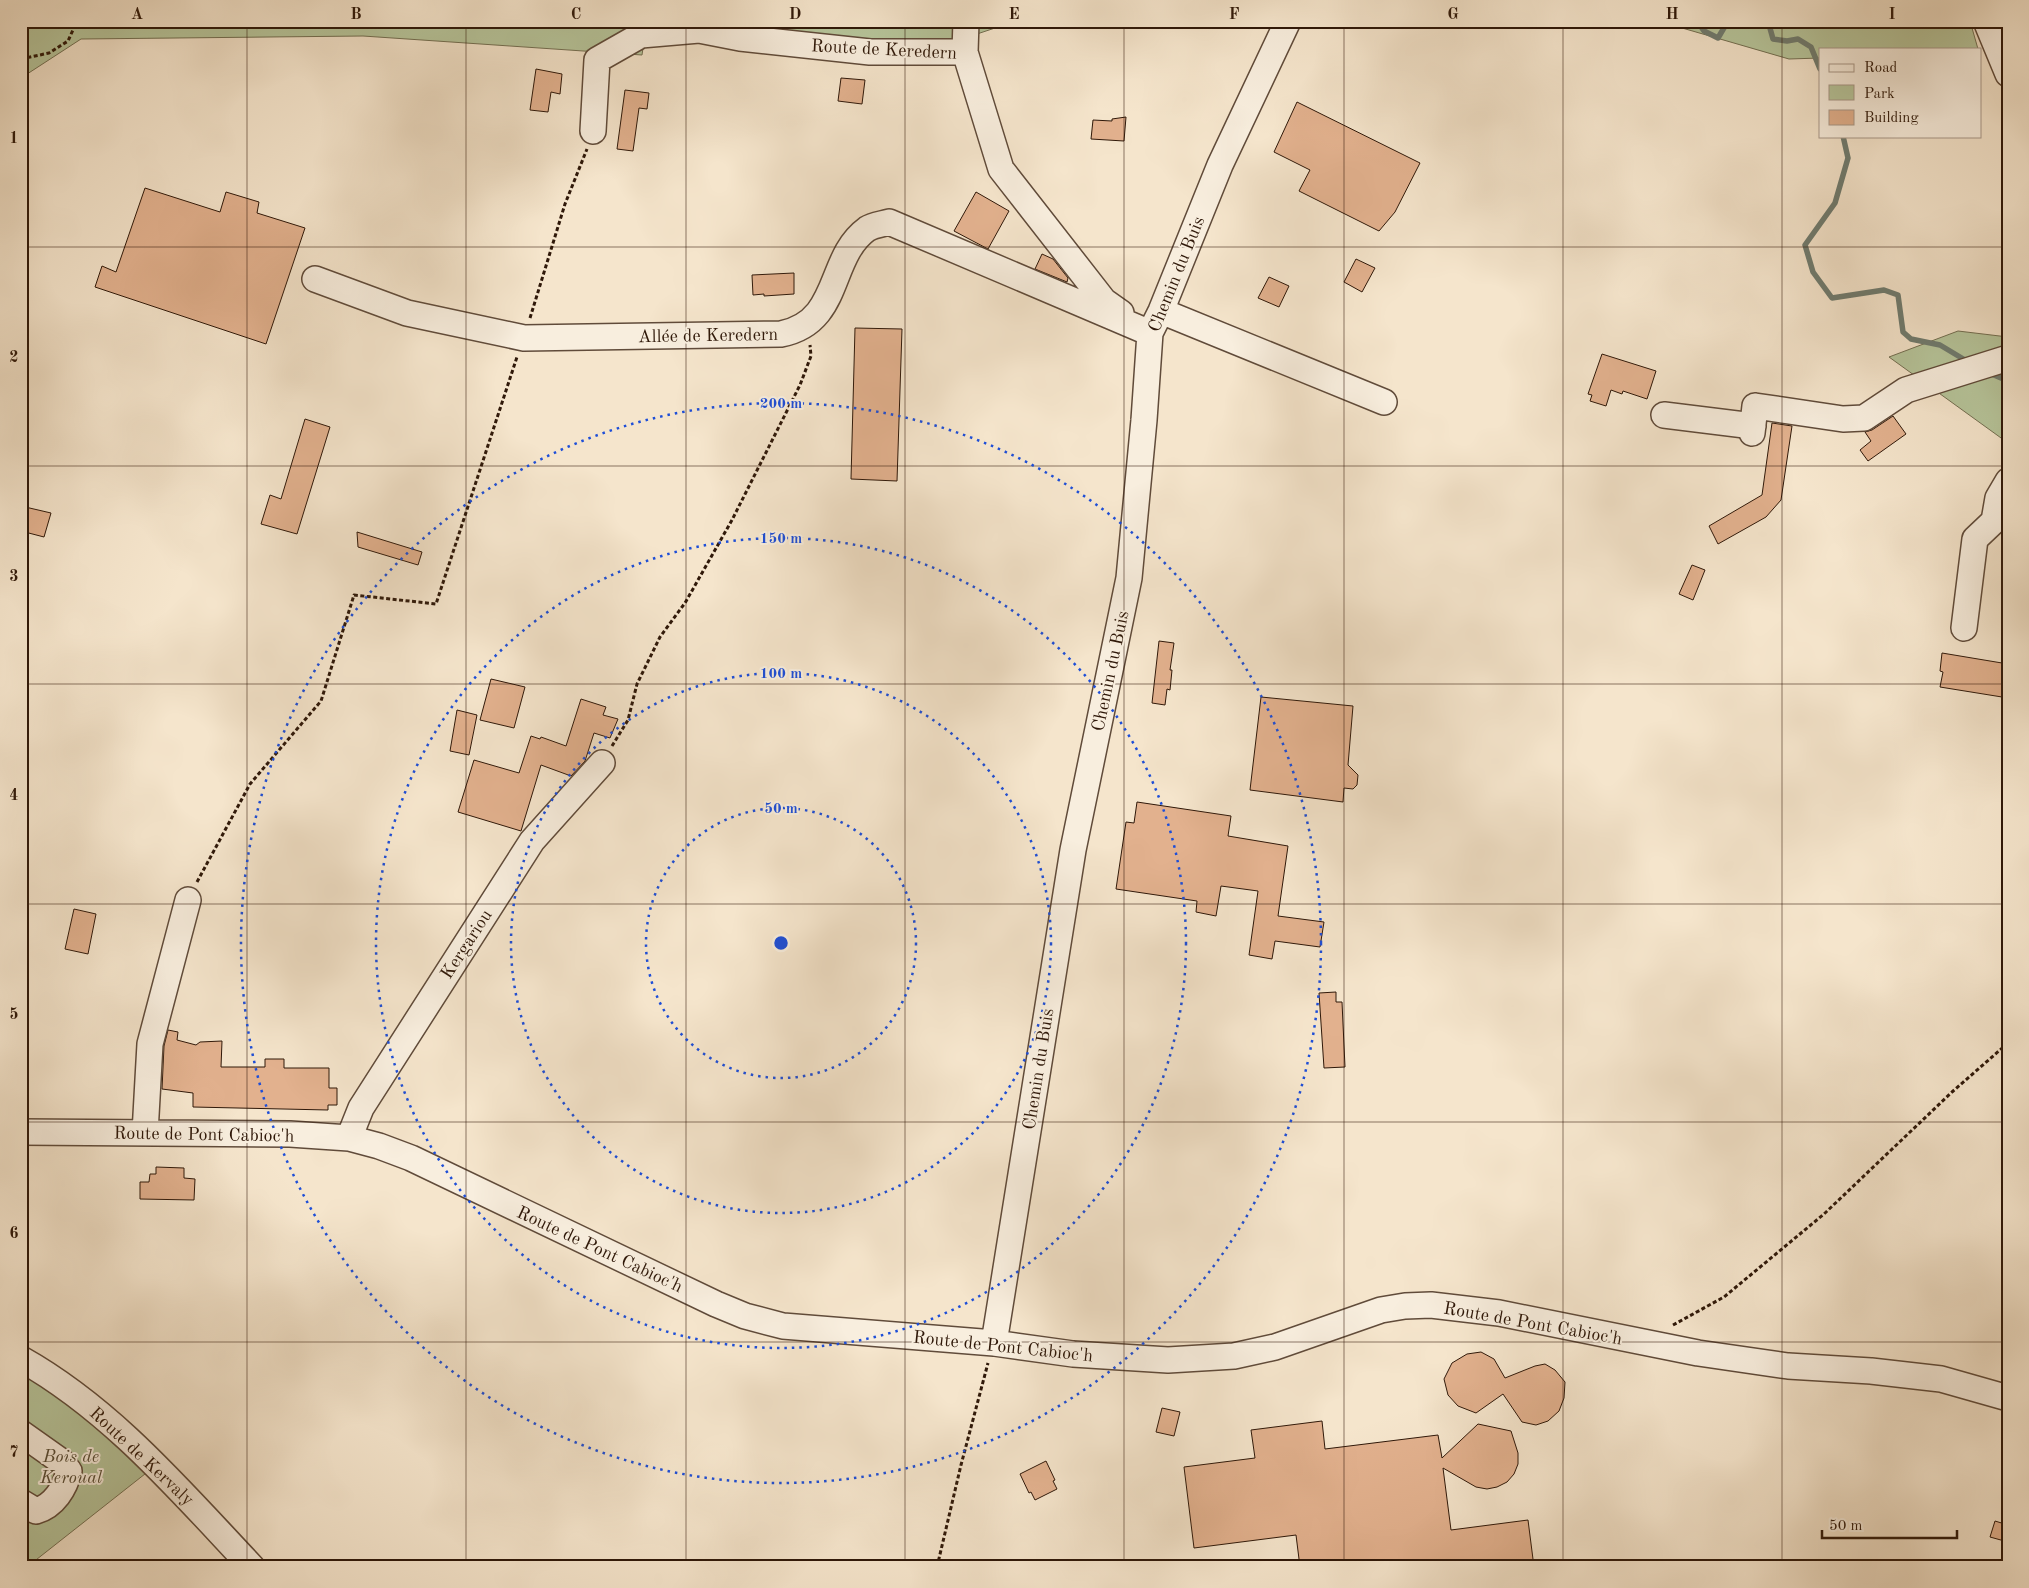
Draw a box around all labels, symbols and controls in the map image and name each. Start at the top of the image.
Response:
text: A [131,7,143,23]
text: B [350,7,362,23]
text: C [571,7,581,23]
text: D [789,7,801,23]
text: E [1008,7,1020,23]
text: F [1229,7,1240,23]
text: G [1447,7,1459,23]
text: H [1665,7,1679,23]
text: I [1888,7,1896,23]
street label: Route de Keredern [811,37,958,63]
legend [1819,48,1982,138]
text: Road [1864,61,1898,76]
text: Park [1864,87,1895,102]
text: Building [1864,111,1919,126]
text: 1 [9,131,19,147]
street label: Chemin du Buis [1146,214,1208,335]
street label: Allée de Keredern [638,326,778,346]
text: 2 [9,350,19,366]
text: 200 m [760,397,802,412]
text: 150 m [760,532,802,547]
text: 3 [9,569,19,585]
street label: Chemin du Buis [1089,609,1133,733]
text: 100 m [760,667,802,682]
text: 4 [9,788,19,804]
text: 50 m [764,802,798,817]
street label: Kergariou [438,906,496,982]
centre of rings [772,934,790,952]
text: 5 [9,1007,19,1023]
street label: Chemin du Buis [1020,1007,1058,1131]
street label: Route de Pont Cabioc'h [113,1124,295,1146]
street label: Route de Pont Cabioc'h [514,1204,686,1296]
text: 6 [9,1226,19,1242]
street label: Route de Pont Cabioc'h [1442,1299,1624,1349]
street label: Route de Pont Cabioc'h [912,1329,1094,1365]
street label: Route de Kervaly [86,1404,197,1510]
text: 7 [9,1445,19,1461]
park label: Bois de Keroual [39,1448,103,1487]
scale bar [1822,1508,1956,1540]
text: 50 m [1829,1519,1863,1534]

